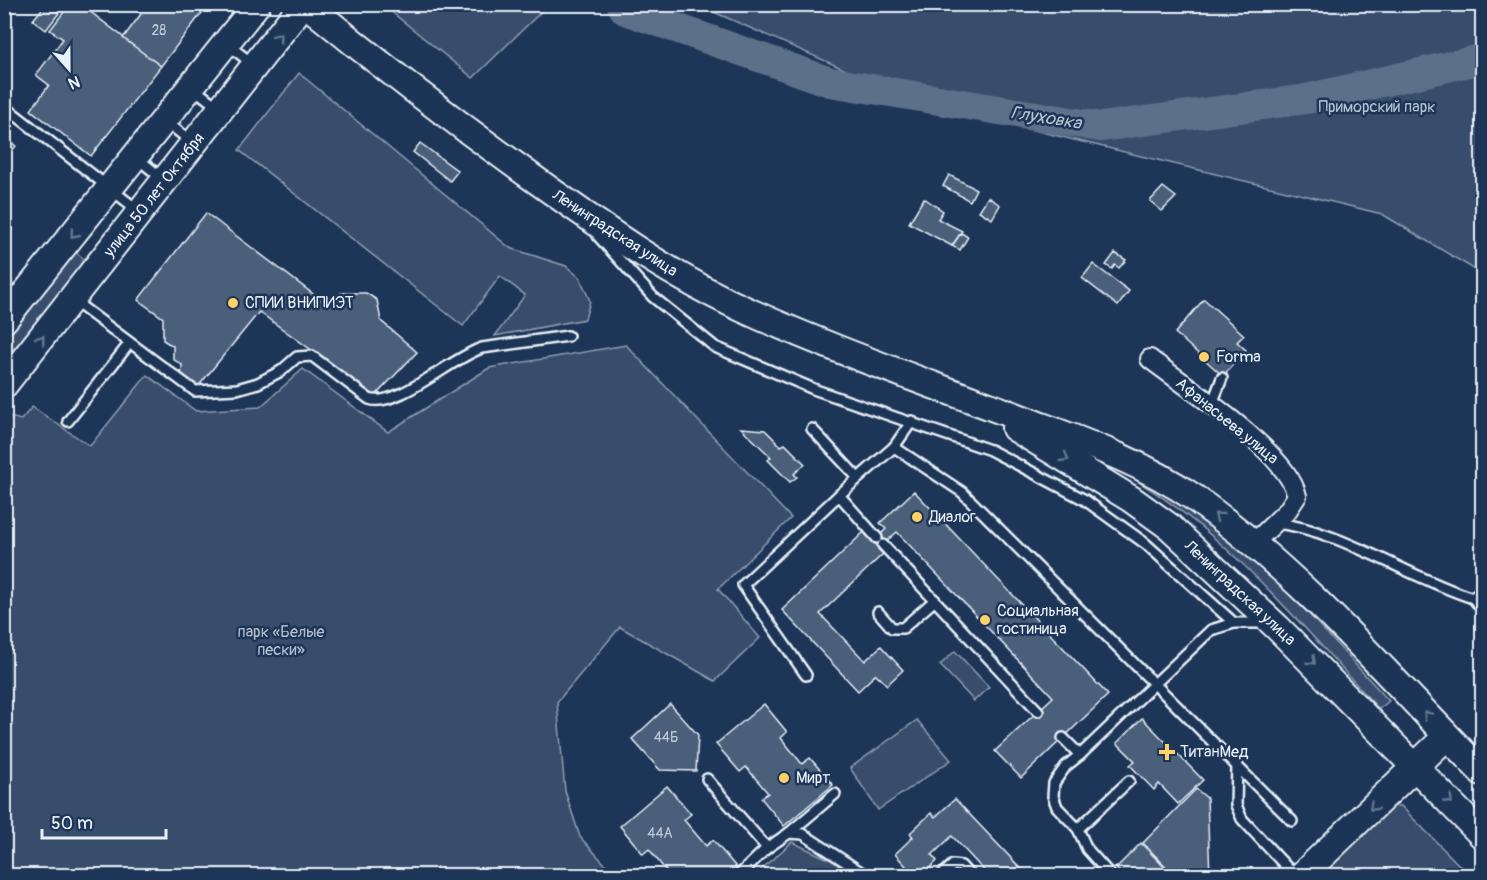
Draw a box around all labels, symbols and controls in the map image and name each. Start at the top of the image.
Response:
house number: 28 [152,22,166,39]
one-way arrow [271,33,282,44]
north arrow [39,39,99,99]
text: N [65,71,83,93]
park label: Приморский парк [1318,97,1436,117]
water label: Глуховка [1009,101,1084,135]
street label: улица 50 лет Октября [99,129,209,262]
street label: Ленинградская улица [548,185,681,281]
one-way arrow [70,227,81,238]
place label: СПИИ ВНИПИЭТ [245,293,354,313]
marker: СПИИ ВНИПИЭТ [226,296,240,310]
one-way arrow [33,335,44,346]
place label: Forma [1216,347,1261,367]
marker: Forma [1197,350,1211,364]
street label: Афанасьева улица [1172,373,1282,469]
one-way arrow [1059,451,1069,463]
place label: Диалог [928,507,976,527]
marker: Диалог [910,510,924,524]
one-way arrow [1213,513,1224,524]
street label: Ленинградская улица [1179,535,1300,650]
place label: Социальная гостиница [997,601,1079,639]
marker: Социальная гостиница [978,613,992,627]
park label: парк «Белые пески» [238,622,325,660]
one-way arrow [1305,655,1316,665]
one-way arrow [1423,712,1434,722]
house number: 44Б [654,729,678,746]
place label: ТитанМед [1180,742,1249,762]
marker: ТитанМед [1158,743,1176,761]
place label: Мирт [796,768,830,788]
marker: Мирт [777,771,791,785]
one-way arrow [1442,794,1453,804]
one-way arrow [1370,799,1381,810]
scale bar [42,802,166,840]
text: 50 m [51,812,93,835]
house number: 44А [647,825,673,842]

